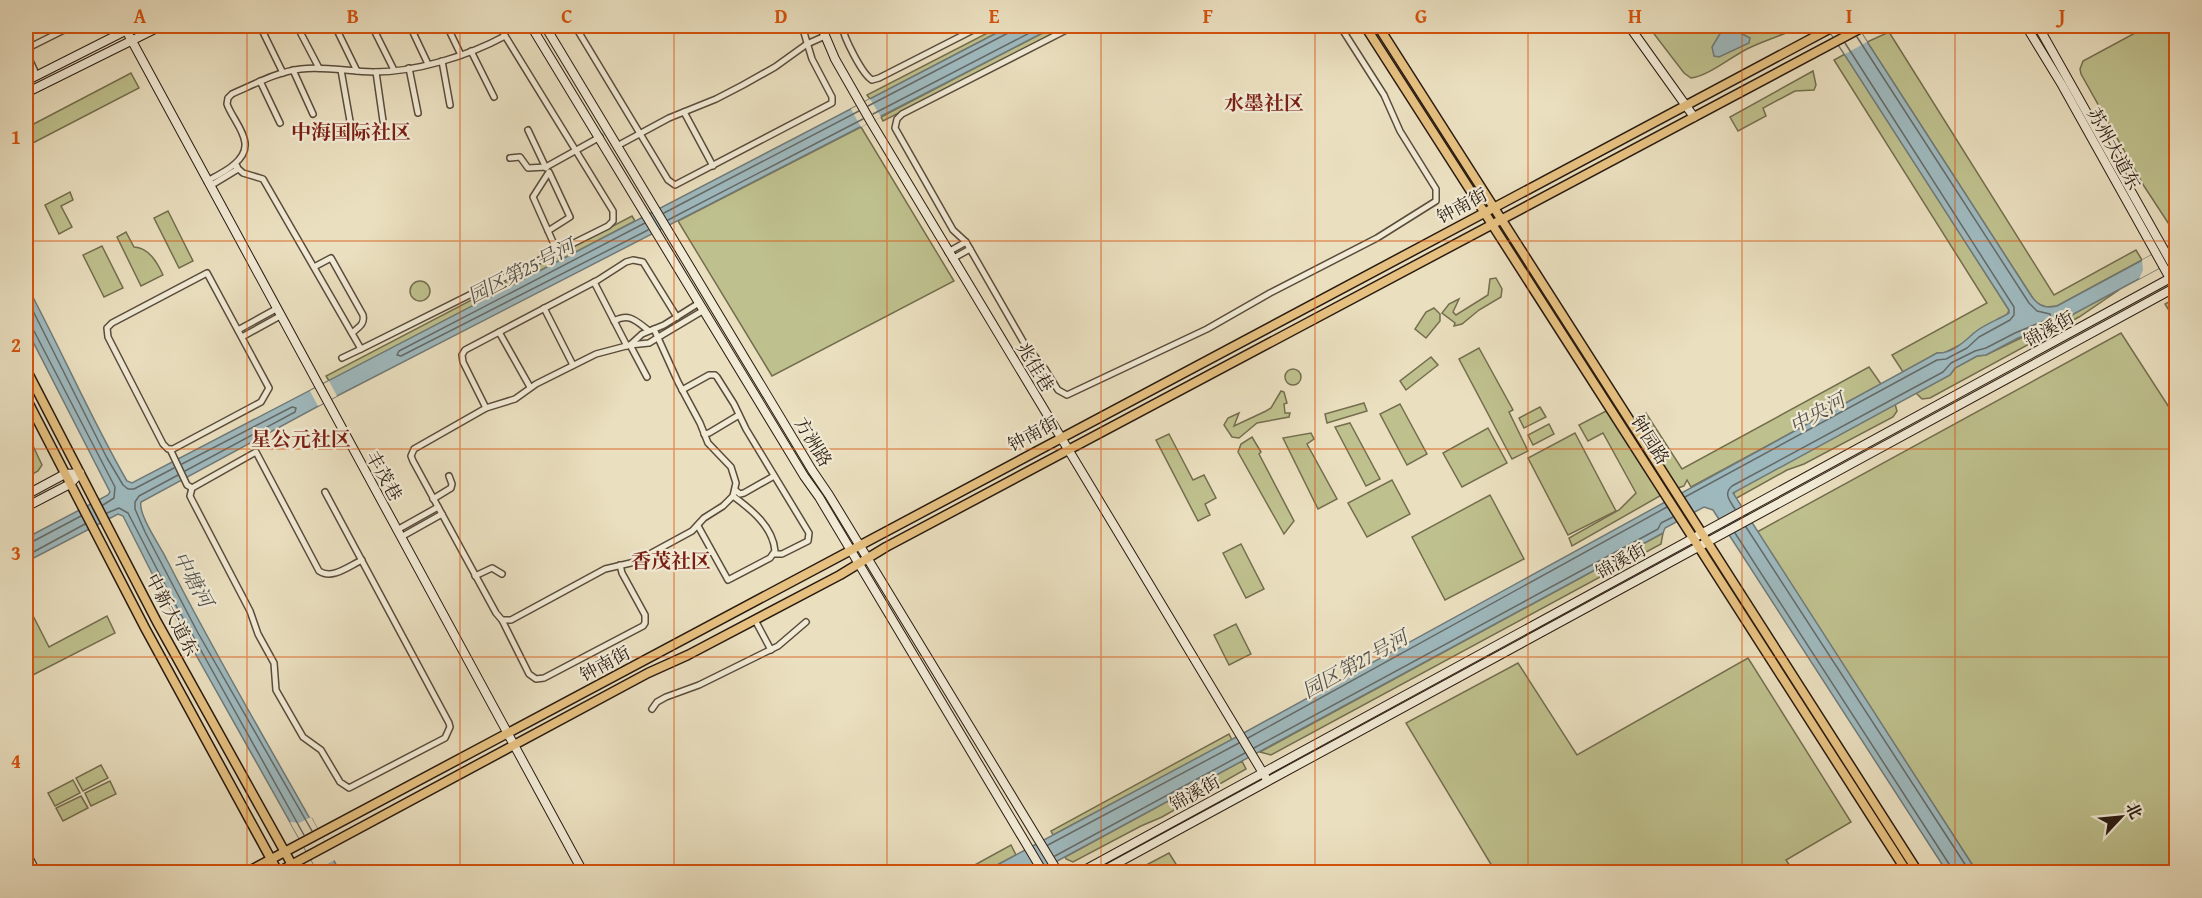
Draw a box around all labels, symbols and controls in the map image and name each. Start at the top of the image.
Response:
text: A [134,1,147,30]
text: B [347,1,359,30]
text: C [561,1,573,30]
text: D [774,1,788,30]
text: E [989,1,1000,30]
text: F [1203,1,1213,30]
text: G [1415,1,1427,30]
text: H [1628,1,1642,30]
text: I [1846,1,1852,30]
text: J [2056,1,2066,30]
district label: 水墨社区 [1224,88,1304,117]
street label: 苏州大道东 [2081,103,2148,195]
district label: 中海国际社区 [291,117,411,146]
text: 1 [11,122,21,151]
street label: 钟南街 [1432,181,1492,230]
water label: 园区第25号河 [462,230,582,310]
street label: 锦溪街 [2019,304,2079,353]
text: 2 [11,330,21,359]
street label: 兆佳巷 [1010,337,1061,397]
water label: 中央河 [1783,384,1853,440]
street label: 钟南街 [1003,409,1063,458]
street label: 钟园路 [1624,410,1676,470]
street label: 方洲路 [788,412,839,472]
district label: 星公元社区 [251,424,351,453]
street label: 丰茂巷 [360,446,409,506]
street label: 锦溪街 [1591,536,1651,585]
text: 3 [11,538,21,567]
water label: 中塘河 [166,545,222,615]
district label: 香茂社区 [631,546,711,575]
street label: 中新大道东 [139,569,205,661]
water label: 园区第27号河 [1297,621,1415,705]
street label: 钟南街 [575,639,635,688]
text: 4 [11,746,21,775]
street label: 锦溪街 [1165,768,1225,817]
north arrow [2091,787,2151,847]
text: 北 [2120,798,2149,823]

